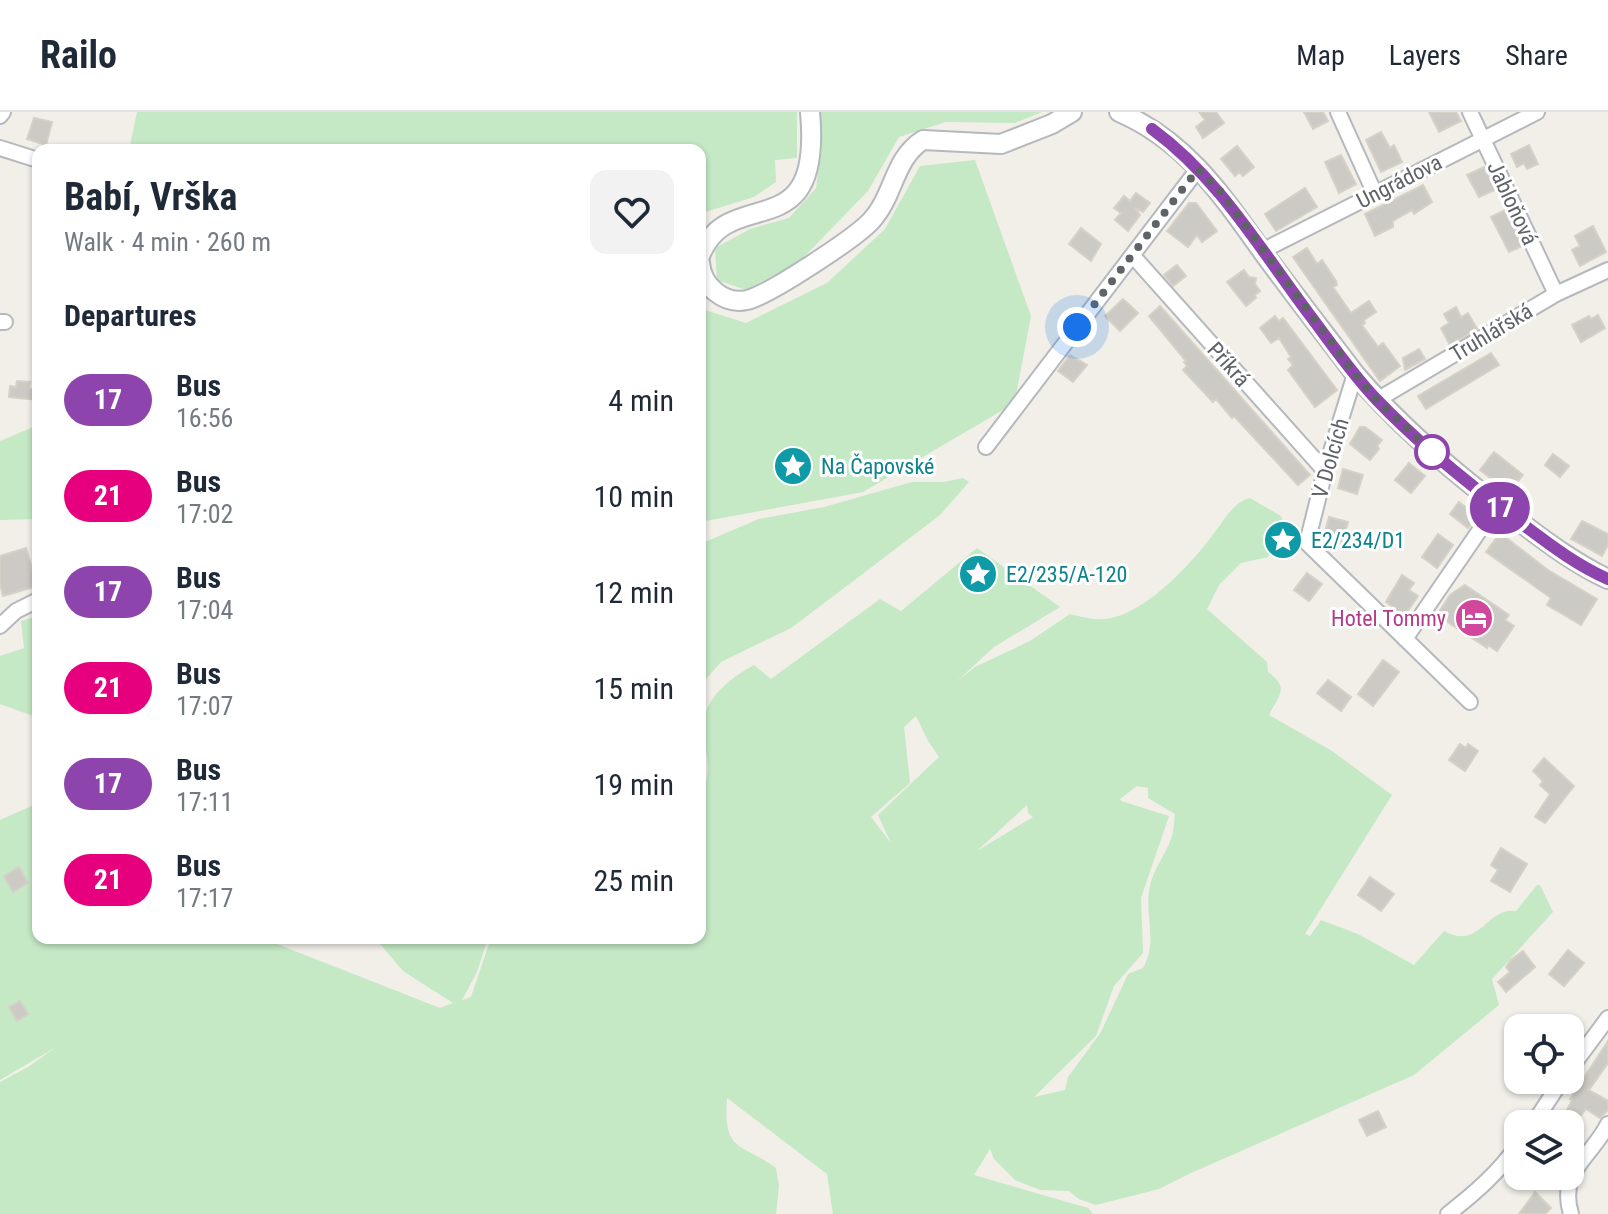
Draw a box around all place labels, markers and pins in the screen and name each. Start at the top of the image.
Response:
unlabelled marker [1415,435,1449,469]
place icon: Na Čapovské [772,445,814,487]
place label: Na Čapovské [821,453,934,479]
place icon: E2/234/D1 [1262,519,1304,561]
place label: E2/234/D1 [1311,528,1405,553]
place icon: E2/235/A-120 [957,553,999,595]
place label: E2/235/A-120 [1006,562,1127,587]
hotel icon: Hotel Tommy [1453,597,1495,639]
place label: Hotel Tommy [1331,606,1446,631]

